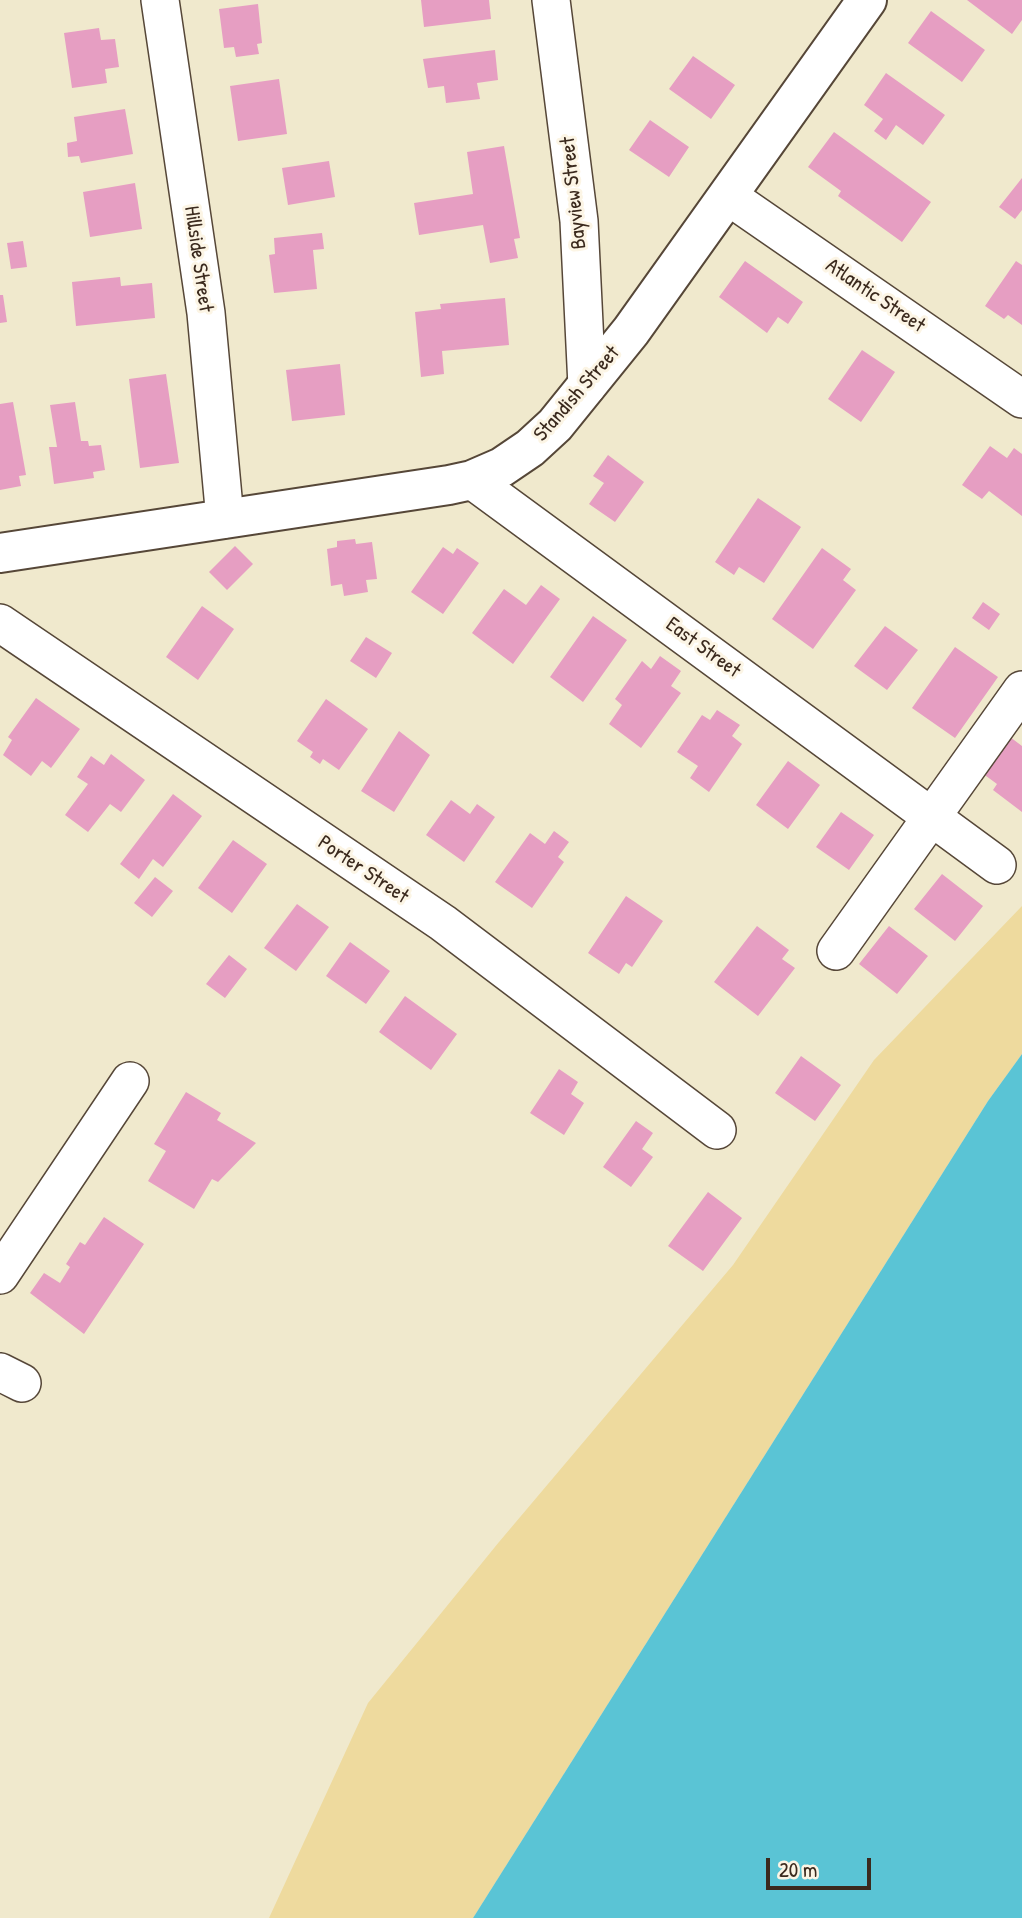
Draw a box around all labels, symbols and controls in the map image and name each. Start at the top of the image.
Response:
street label: Bayview Street [556,136,592,250]
street label: Hillside Street [178,204,218,314]
street label: Atlantic Street [820,254,930,338]
street label: Standish Street [529,341,625,447]
street label: East Street [661,612,745,684]
street label: Porter Street [313,830,413,910]
scale bar [770,1844,875,1888]
text: 20 m [779,1855,817,1884]

